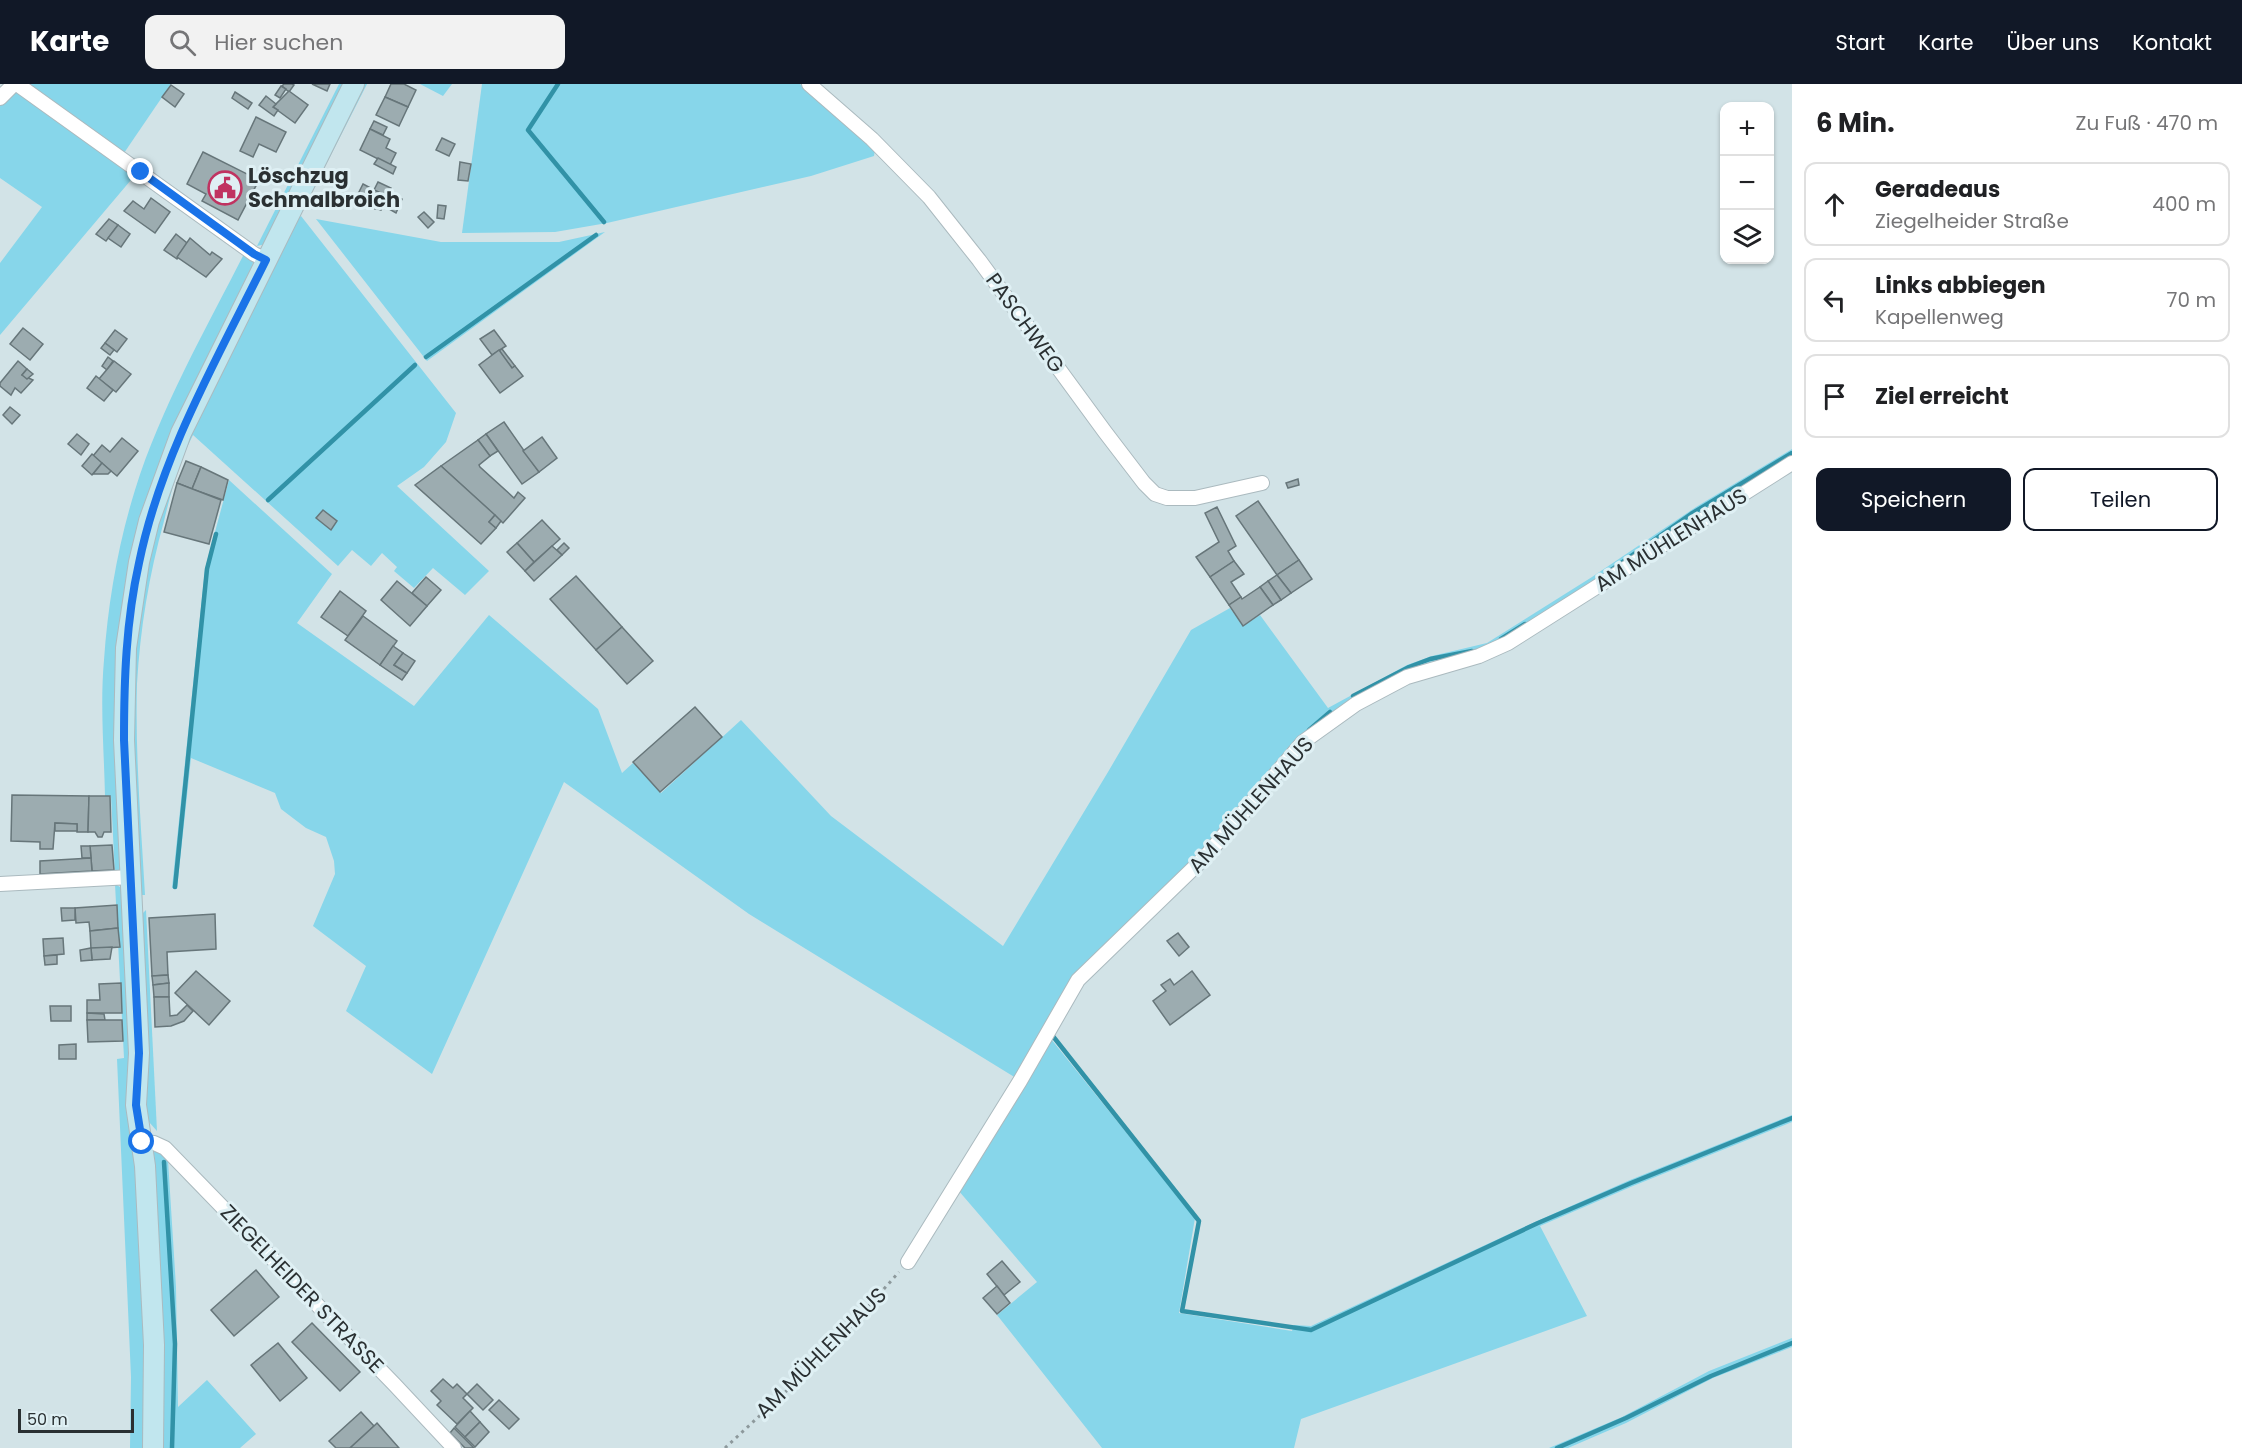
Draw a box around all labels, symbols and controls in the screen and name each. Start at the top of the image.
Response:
search box [145,15,565,69]
text: Karte [30,22,109,61]
icon: search [166,26,199,59]
text: Hier suchen [214,27,343,58]
text: Start [1836,28,1885,57]
text: Karte [1918,28,1974,57]
text: Über uns [2007,28,2099,57]
text: Kontakt [2132,28,2212,57]
map controls [1720,102,1774,264]
button: + [1720,102,1774,156]
text: 6 Min. [1816,105,1894,141]
text: Zu Fuß · 470 m [2076,109,2218,137]
button: − [1720,156,1774,210]
route end [127,158,153,184]
place label: Löschzug Schmalbroich [248,161,400,214]
public building icon: Löschzug Schmalbroich [207,170,243,206]
text: Geradeaus [1875,174,2000,205]
icon: ahead [1818,188,1851,221]
text: 400 m [2152,190,2216,218]
text: Ziegelheider Straße [1875,207,2069,235]
button: layers [1720,210,1774,264]
street label: PASCHWEG [979,267,1072,379]
text: Links abbiegen [1875,270,2046,301]
icon: left [1818,284,1851,317]
text: 70 m [2167,286,2216,314]
text: Kapellenweg [1875,303,2004,331]
icon: arrive [1818,380,1851,413]
text: Ziel erreicht [1875,381,2009,412]
button: Speichern [1816,468,2011,531]
button: Teilen [2023,468,2218,531]
street label: AM MÜHLENHAUS [1589,481,1752,598]
street label: AM MÜHLENHAUS [1181,730,1320,879]
route start [128,1128,154,1154]
street label: ZIEGELHEIDER STRASSE [214,1198,391,1379]
street label: AM MÜHLENHAUS [749,1281,893,1425]
scale bar [18,1406,134,1434]
text: 50 m [27,1408,68,1431]

